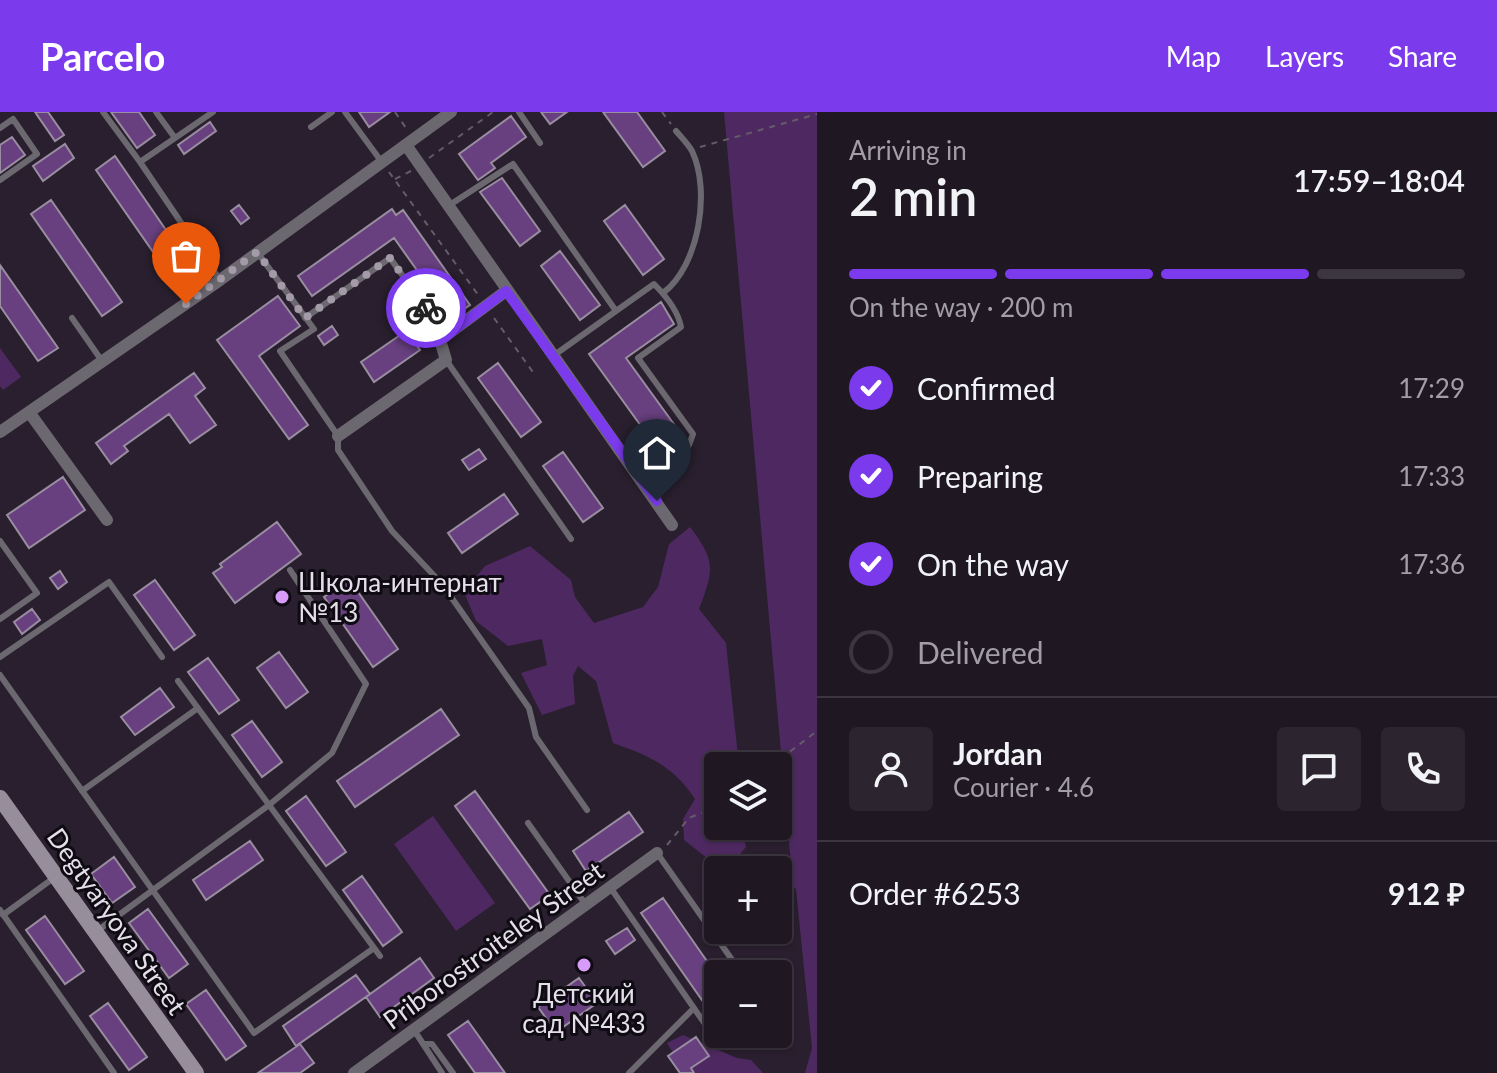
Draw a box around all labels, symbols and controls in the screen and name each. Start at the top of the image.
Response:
text: Parcelo [40,33,165,79]
text: Map [1166,39,1221,73]
text: Layers [1265,39,1344,73]
text: Share [1388,39,1457,73]
text: Arriving in [849,134,967,166]
text: 17:59–18:04 [1293,162,1465,198]
text: 2 min [849,165,977,227]
pin [152,222,220,304]
icon: bag [164,234,208,278]
courier [386,268,466,348]
icon: bike [404,286,448,330]
text: On the way · 200 m [849,291,1073,323]
icon: check [849,366,893,410]
text: Confirmed [917,370,1056,406]
text: 17:29 [1398,372,1465,404]
pin [623,419,691,501]
icon: home [635,431,679,475]
icon: check [849,454,893,498]
text: Preparing [917,458,1043,494]
text: 17:33 [1398,460,1465,492]
icon: check [849,542,893,586]
text: On the way [917,546,1069,582]
text: 17:36 [1398,548,1465,580]
place label: Школа-интернат №13 [298,566,502,628]
marker: Школа-интернат №13 [273,588,291,606]
text: Delivered [917,634,1044,670]
button: person [849,727,933,811]
button: chat [1277,727,1361,811]
button: phone [1381,727,1465,811]
text: Jordan [953,735,1043,771]
map controls [704,752,792,1048]
button: layers [704,752,792,840]
text: Courier · 4.6 [953,771,1094,803]
street label: Degtyaryova Street [41,822,194,1021]
street label: Priborostroiteley Street [376,854,610,1036]
button: + [704,856,792,944]
text: Order #6253 [849,875,1021,911]
text: 912 ₽ [1388,875,1465,911]
marker: Детский сад №433 [575,956,593,974]
button: − [704,960,792,1048]
place label: Детский сад №433 [522,977,646,1039]

